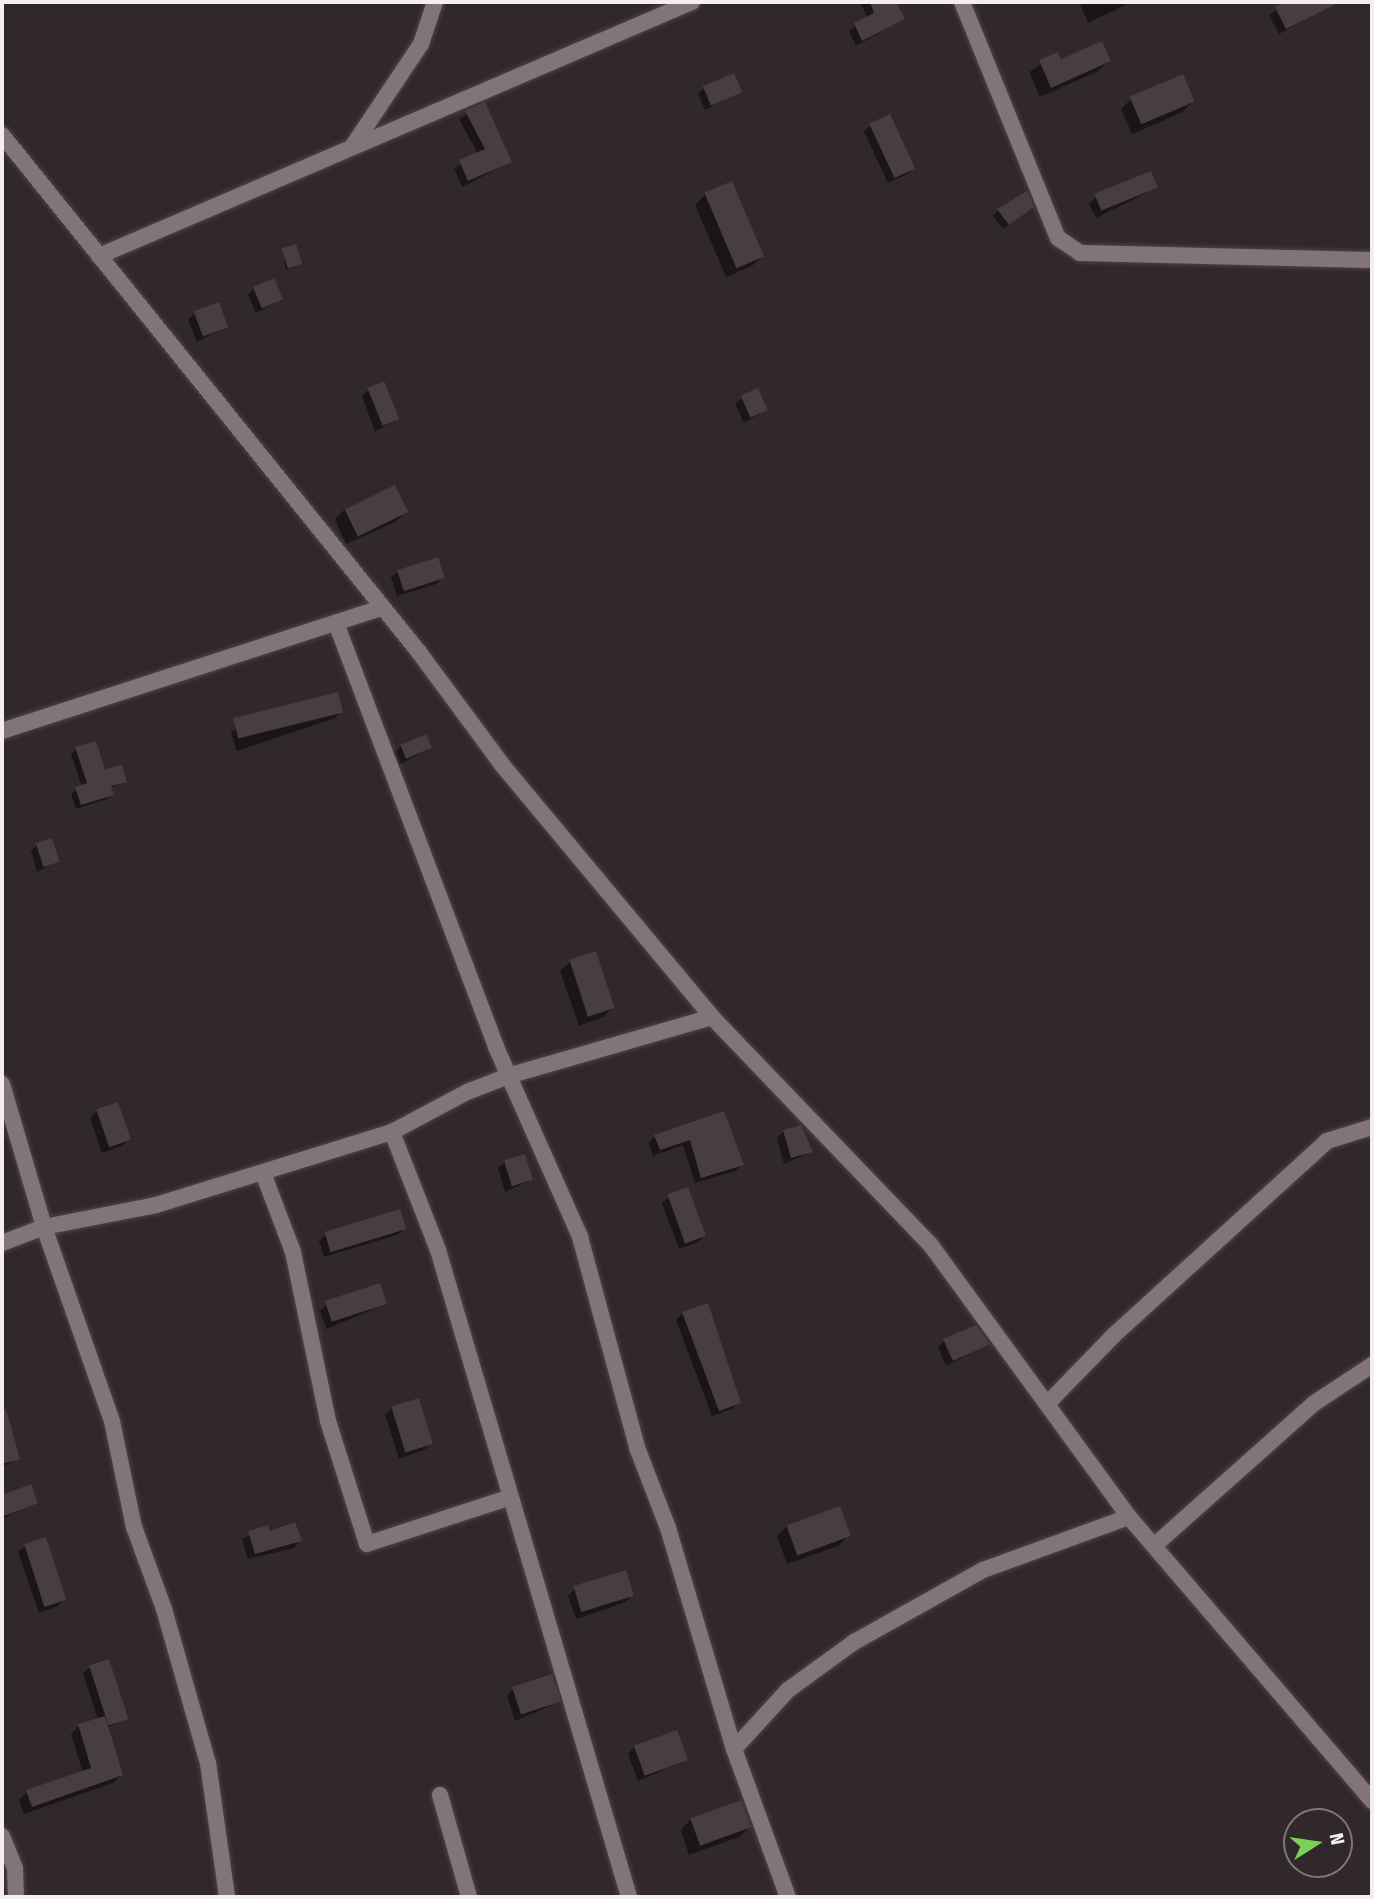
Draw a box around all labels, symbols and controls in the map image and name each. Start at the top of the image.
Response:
north arrow [1283,1808,1353,1878]
text: N [1325,1831,1350,1847]

